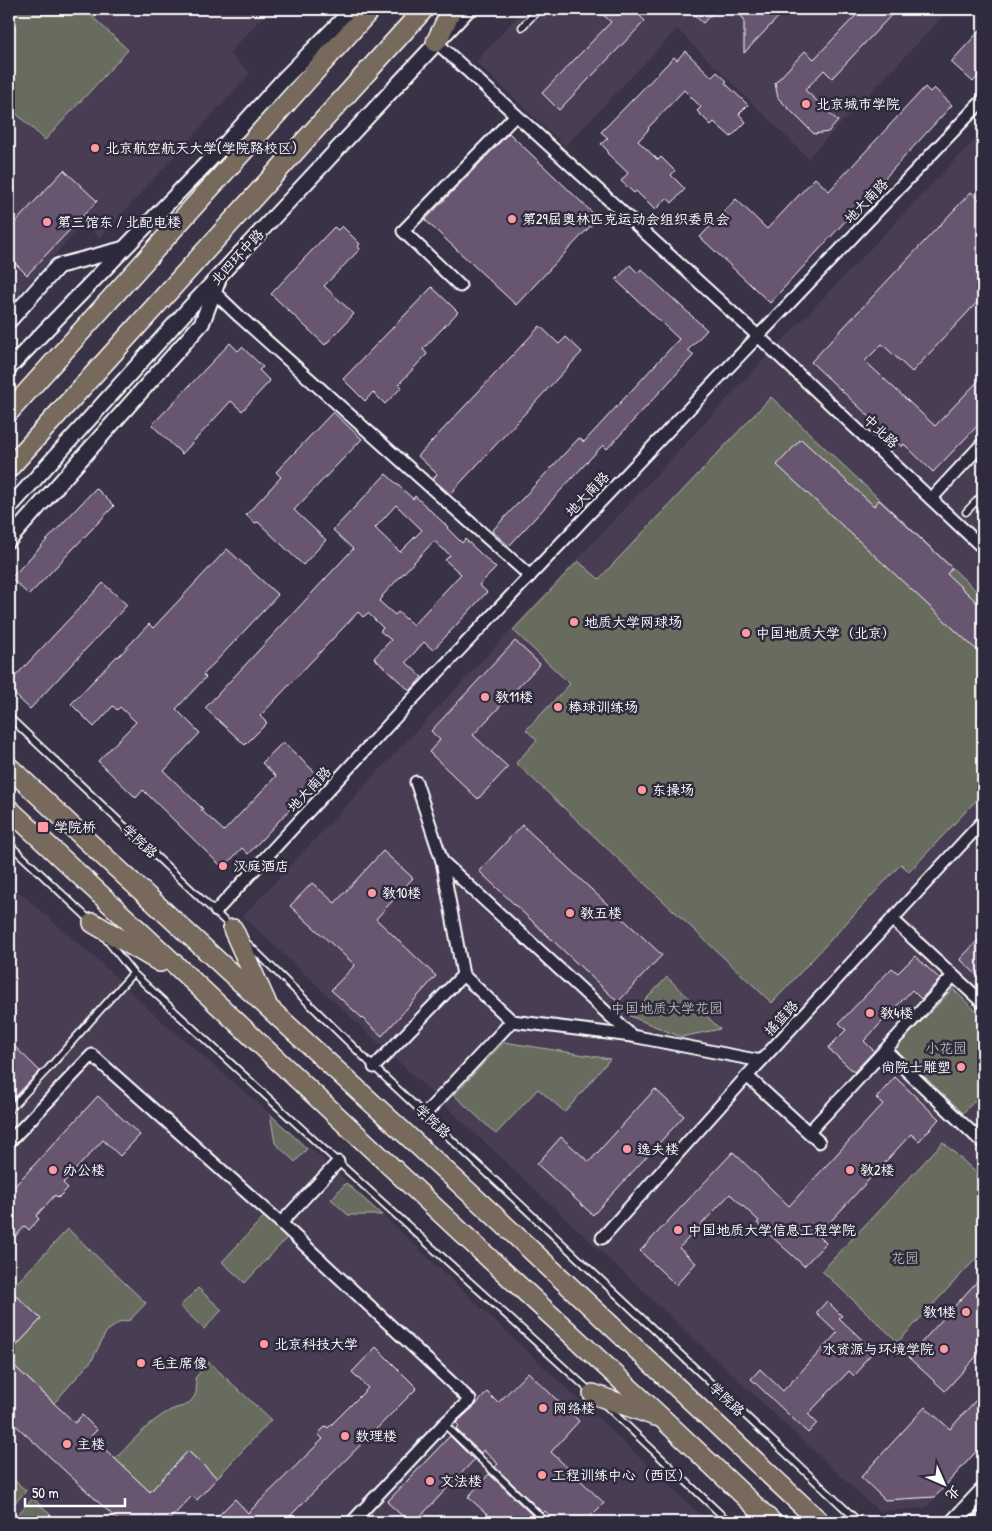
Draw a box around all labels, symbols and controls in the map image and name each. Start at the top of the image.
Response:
place label: 北京城市学院 [816,94,900,113]
marker: 北京城市学院 [800,98,812,110]
place label: 北京航空航天大学(学院路校区) [105,138,297,157]
marker: 北京航空航天大学(学院路校区) [89,142,101,154]
street label: 地大南路 [839,174,892,227]
place label: 第29届奥林匹克运动会组织委员会 [522,209,730,228]
place label: 第三馆东 / 北配电楼 [57,212,181,231]
marker: 第29届奥林匹克运动会组织委员会 [506,213,518,225]
marker: 第三馆东 / 北配电楼 [41,216,53,228]
street label: 北四环中路 [206,225,267,289]
street label: 中北路 [860,409,903,452]
street label: 地大南路 [560,467,613,520]
place label: 地质大学网球场 [584,612,682,631]
marker: 地质大学网球场 [568,616,580,628]
place label: 中国地质大学（北京） [756,623,896,642]
marker: 中国地质大学（北京） [740,627,752,639]
place label: 教11楼 [495,687,533,706]
marker: 教11楼 [479,691,491,703]
place label: 棒球训练场 [568,697,638,716]
marker: 棒球训练场 [552,701,564,713]
street label: 地大南路 [283,762,335,816]
place label: 东操场 [652,780,694,799]
marker: 东操场 [636,784,648,796]
place label: 学院桥 [54,817,96,836]
street label: 学院路 [119,819,162,862]
marker: 学院桥 [36,820,50,834]
place label: 汉庭酒店 [233,856,289,875]
marker: 汉庭酒店 [217,860,229,872]
place label: 教10楼 [382,883,421,902]
marker: 教10楼 [366,887,378,899]
place label: 教五楼 [580,903,622,922]
marker: 教五楼 [564,907,576,919]
street label: 摇篮路 [759,996,802,1039]
park label: 中国地质大学花园 [611,998,723,1017]
place label: 教4楼 [880,1003,913,1022]
marker: 教4楼 [864,1007,876,1019]
park label: 小花园 [925,1038,967,1057]
place label: 尚院士雕塑 [881,1057,951,1076]
marker: 尚院士雕塑 [955,1061,967,1073]
street label: 学院路 [412,1099,455,1142]
place label: 逸夫楼 [637,1139,679,1158]
marker: 逸夫楼 [621,1143,633,1155]
place label: 办公楼 [63,1160,105,1179]
place label: 教2楼 [860,1160,895,1179]
marker: 办公楼 [47,1164,59,1176]
marker: 教2楼 [844,1164,856,1176]
place label: 中国地质大学信息工程学院 [688,1220,856,1239]
marker: 中国地质大学信息工程学院 [672,1224,684,1236]
park label: 花园 [891,1248,919,1267]
place label: 教1楼 [923,1302,956,1321]
marker: 教1楼 [960,1306,972,1318]
place label: 北京科技大学 [274,1334,358,1353]
marker: 北京科技大学 [258,1338,270,1350]
place label: 水资源与环境学院 [822,1339,934,1358]
marker: 水资源与环境学院 [938,1343,950,1355]
place label: 毛主席像 [151,1353,207,1372]
marker: 毛主席像 [135,1357,147,1369]
street label: 学院路 [706,1377,749,1420]
place label: 网络楼 [553,1398,595,1417]
marker: 网络楼 [537,1402,549,1414]
place label: 数理楼 [355,1426,397,1445]
marker: 数理楼 [339,1430,351,1442]
place label: 主楼 [77,1434,105,1453]
marker: 主楼 [61,1438,73,1450]
north arrow [920,1458,970,1508]
place label: 工程训练中心（西区） [552,1465,692,1484]
marker: 工程训练中心（西区） [536,1469,548,1481]
place label: 文法楼 [440,1471,482,1490]
marker: 文法楼 [424,1475,436,1487]
scale bar [25,1476,125,1508]
text: 50 m [32,1482,59,1503]
text: 北 [942,1482,965,1505]

